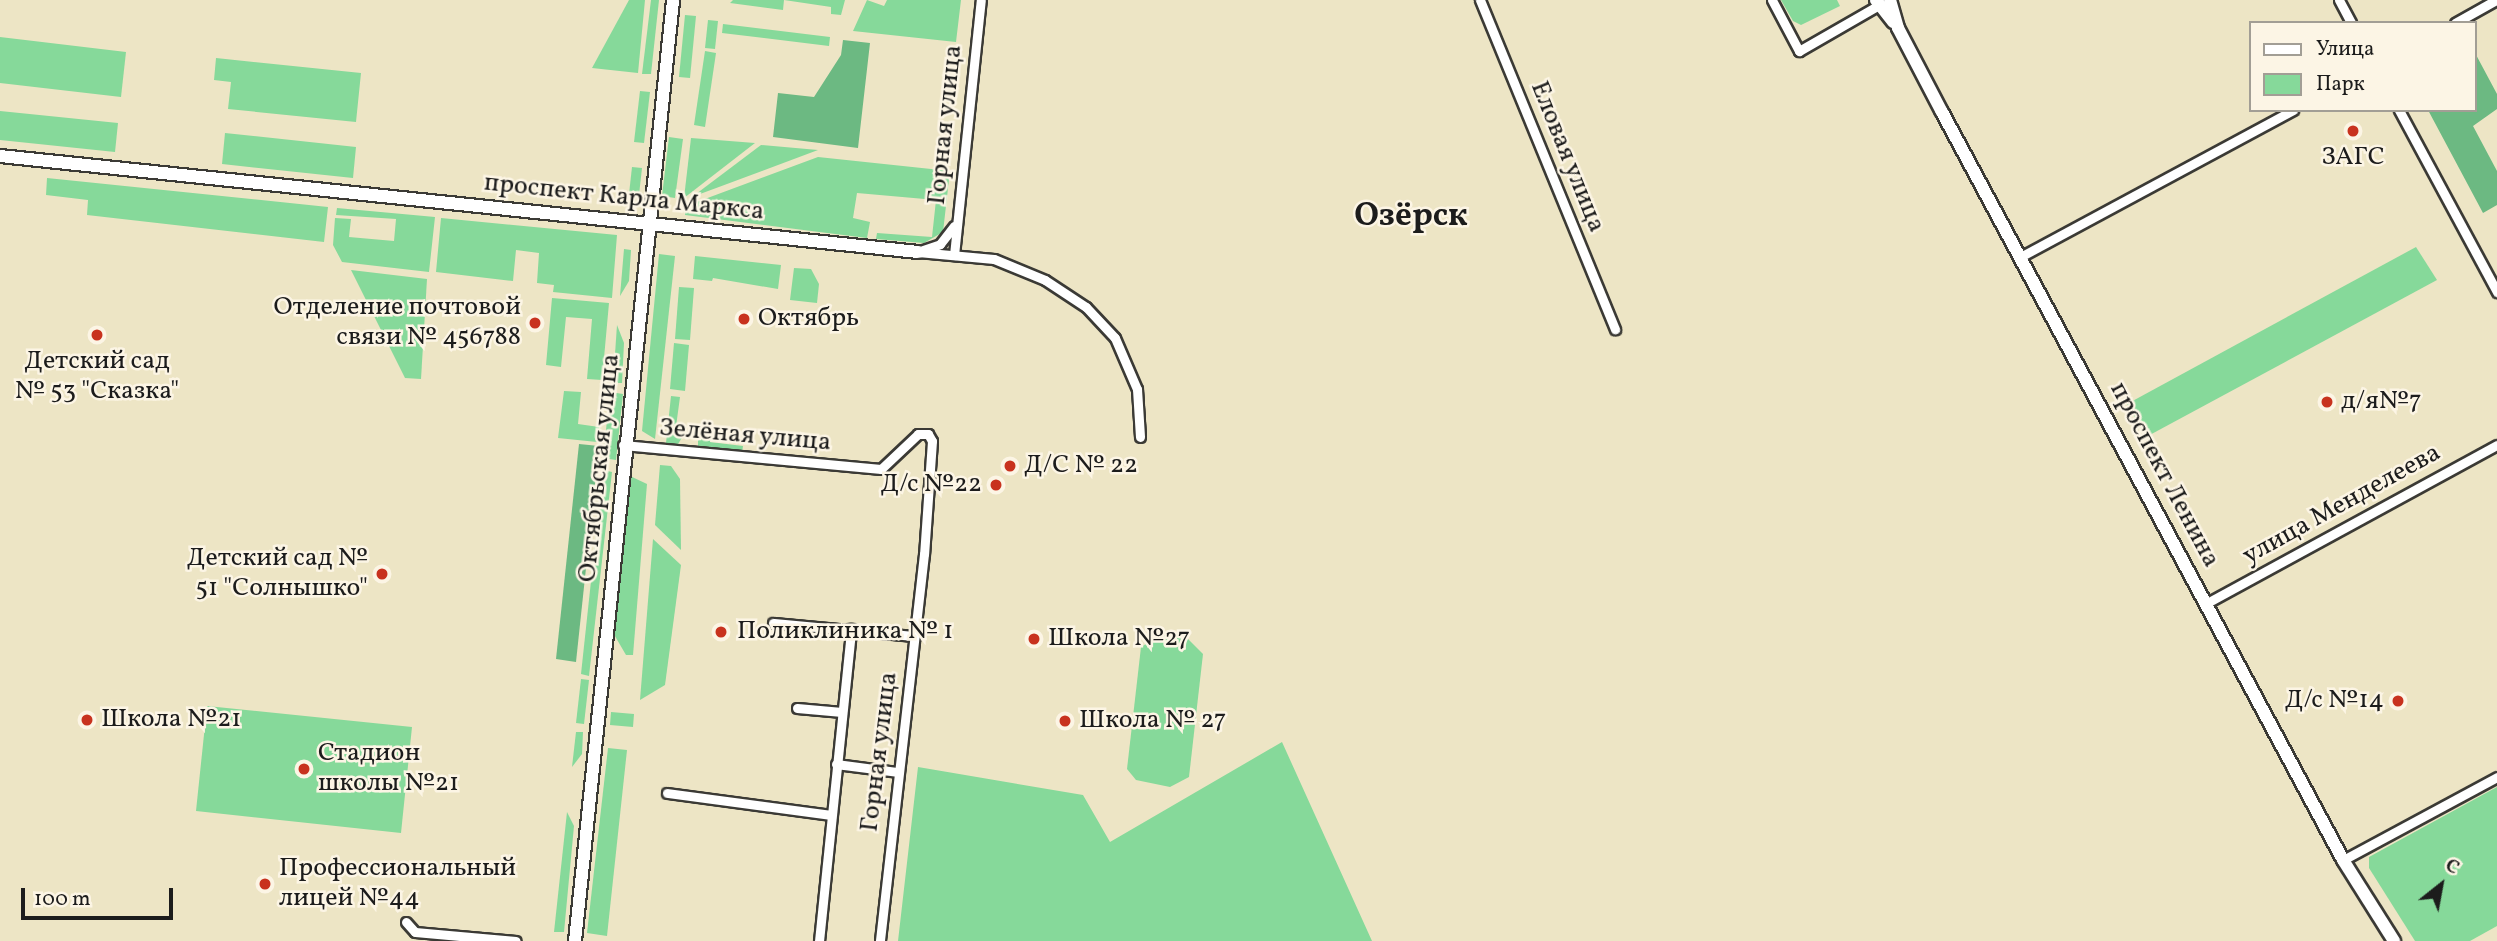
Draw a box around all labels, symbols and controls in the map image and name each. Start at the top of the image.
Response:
legend [2248,21,2476,112]
text: Улица [2316,35,2374,64]
street label: Горная улица [922,43,970,207]
text: Парк [2316,70,2365,99]
street label: Еловая улица [1522,77,1612,237]
marker: ЗАГС [2345,123,2361,139]
place label: ЗАГС [2321,142,2385,174]
street label: проспект Карла Маркса [482,168,766,228]
district label: Озёрск [1354,198,1468,238]
place label: Отделение почтовой связи № 456788 [274,292,521,354]
place label: Октябрь [758,303,859,335]
marker: Октябрь [736,311,752,327]
marker: Отделение почтовой связи № 456788 [527,315,543,331]
marker: Детский сад № 53 "Сказка" [89,327,105,343]
place label: Детский сад № 53 "Сказка" [15,346,179,408]
street label: Октябрьская улица [572,352,628,584]
street label: проспект Ленина [2102,377,2226,573]
place label: д/я№7 [2341,386,2422,418]
marker: д/я№7 [2319,394,2335,410]
street label: Зелёная улица [657,413,833,459]
street label: улица Менделеева [2238,438,2446,572]
place label: Д/С № 22 [1024,450,1138,482]
marker: Д/С № 22 [1002,458,1018,474]
place label: Д/с №22 [880,469,982,501]
marker: Д/с №22 [988,477,1004,493]
place label: Детский сад № 51 "Солнышко" [187,543,368,604]
marker: Детский сад № 51 "Солнышко" [374,566,390,582]
place label: Поликлиника № 1 [737,616,953,648]
marker: Поликлиника № 1 [711,622,731,642]
place label: Школа №27 [1048,623,1190,655]
marker: Школа №27 [1026,631,1042,647]
street label: Горная улица [855,670,905,834]
place label: Д/с №14 [2285,685,2384,717]
marker: Д/с №14 [2390,693,2406,709]
place label: Школа №21 [101,704,241,736]
place label: Школа № 27 [1079,705,1226,737]
marker: Школа №21 [79,712,95,728]
marker: Школа № 27 [1057,713,1073,729]
place label: Стадион школы №21 [318,738,459,800]
marker: Стадион школы №21 [296,761,312,777]
north arrow [2406,850,2476,920]
place label: Профессиональный лицей №44 [279,853,516,914]
text: С [2440,853,2464,881]
scale bar [24,874,177,918]
marker: Профессиональный лицей №44 [257,876,273,892]
text: 100 m [34,885,91,914]

